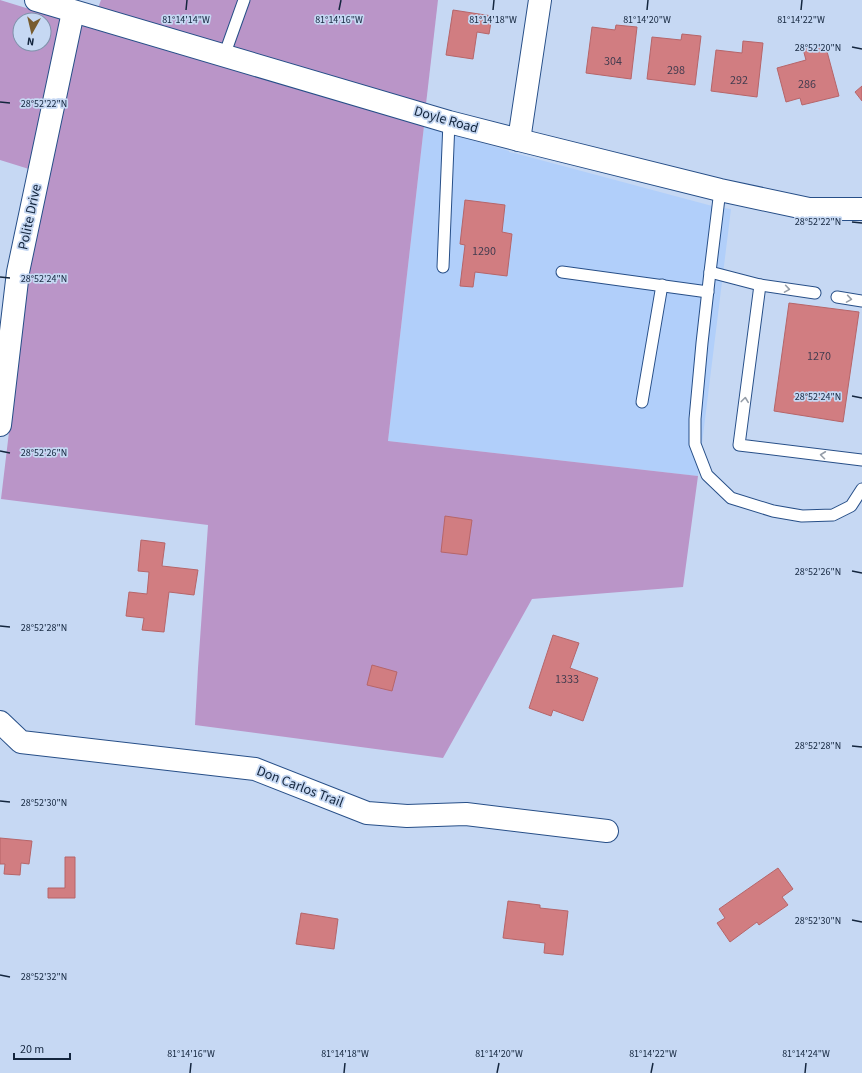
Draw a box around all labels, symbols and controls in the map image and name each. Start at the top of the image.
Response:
north arrow [12,12,52,52]
text: 81°14'14"W [162,13,210,27]
text: 81°14'16"W [315,13,363,27]
text: 81°14'18"W [469,13,517,27]
text: 81°14'20"W [623,13,671,27]
text: 81°14'22"W [777,13,825,27]
text: N [26,33,35,49]
text: 28°52'20"N [795,41,841,55]
house number: 304 [604,53,622,70]
house number: 298 [667,62,685,79]
house number: 292 [730,72,748,89]
house number: 286 [798,76,816,93]
text: 28°52'22"N [21,97,67,111]
street label: Doyle Road [411,101,481,139]
street label: Polite Drive [13,182,47,252]
text: 28°52'22"N [795,215,841,229]
house number: 1290 [472,243,496,260]
text: 28°52'24"N [21,272,67,286]
one-way arrow [784,284,790,293]
one-way arrow [846,294,852,303]
house number: 1270 [807,348,831,365]
text: 28°52'24"N [795,390,841,404]
one-way arrow [740,397,749,403]
text: 28°52'26"N [21,446,67,460]
one-way arrow [820,451,826,460]
text: 28°52'26"N [795,565,841,579]
text: 28°52'28"N [21,621,67,635]
house number: 1333 [555,671,579,688]
text: 28°52'28"N [795,739,841,753]
street label: Don Carlos Trail [254,761,347,813]
text: 28°52'30"N [21,796,67,810]
text: 28°52'30"N [795,914,841,928]
text: 28°52'32"N [21,970,67,984]
scale bar [14,1035,70,1061]
text: 20 m [20,1041,44,1058]
text: 81°14'16"W [167,1047,215,1061]
text: 81°14'18"W [321,1047,369,1061]
text: 81°14'20"W [475,1047,523,1061]
text: 81°14'22"W [629,1047,677,1061]
text: 81°14'24"W [782,1047,830,1061]

